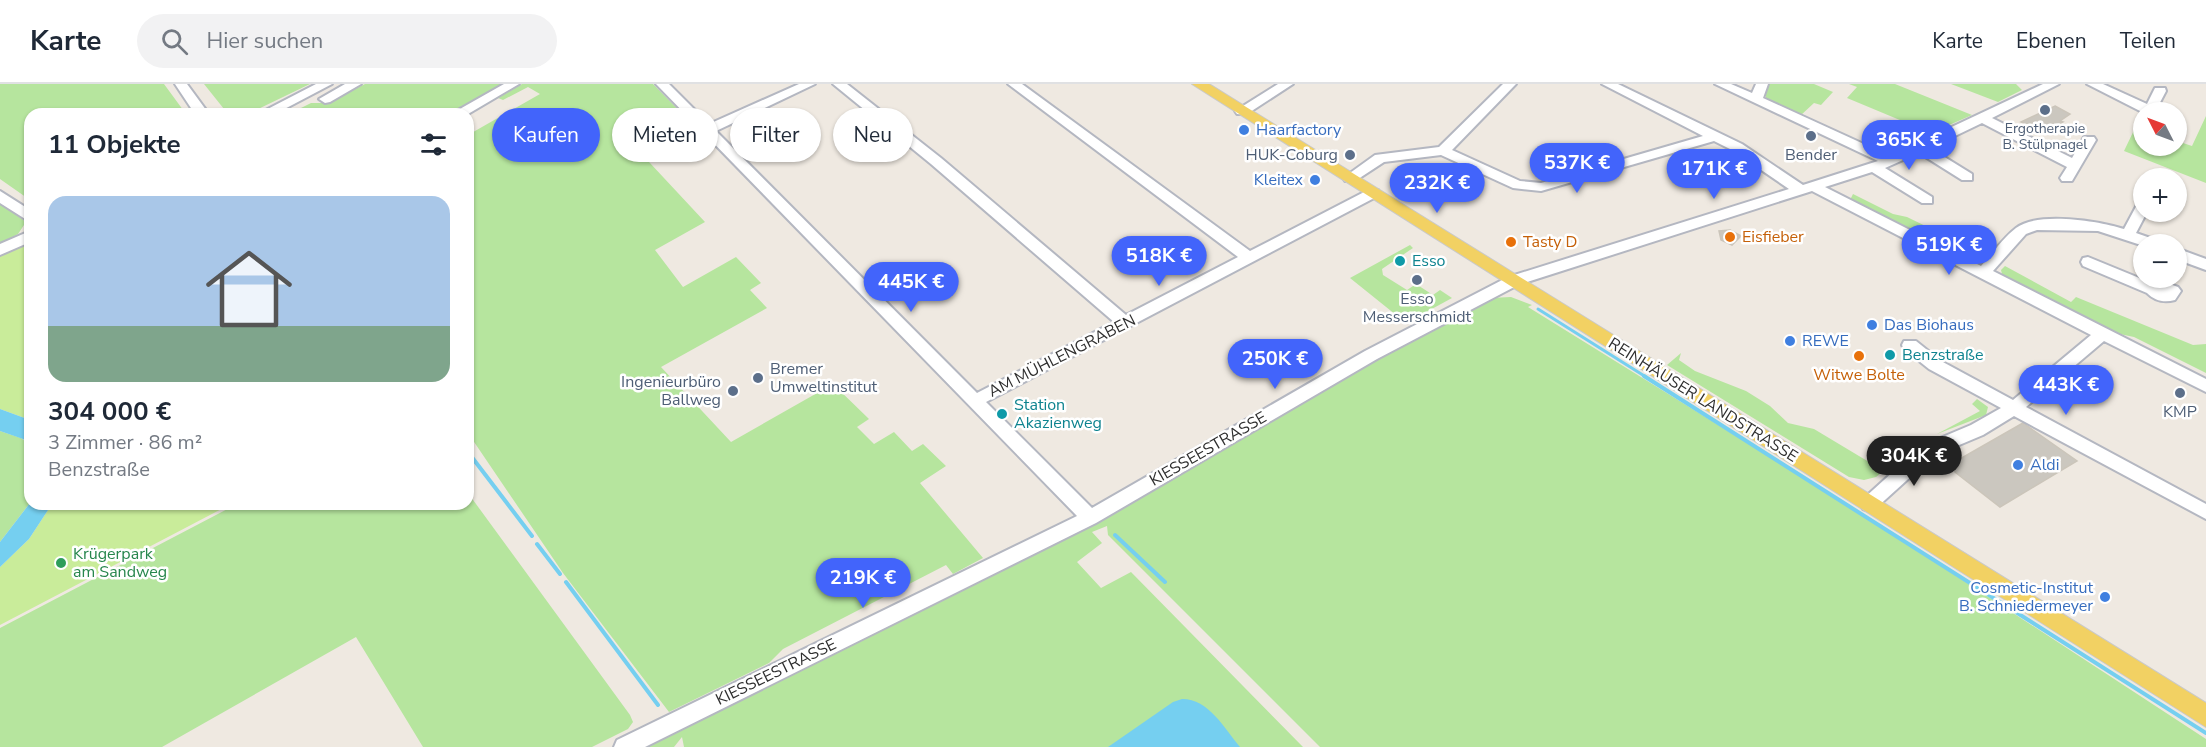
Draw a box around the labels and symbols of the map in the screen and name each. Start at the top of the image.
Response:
north arrow [2133,102,2187,156]
marker: Ergotherapie B. Stülpnagel [2038,103,2052,117]
place label: Haarfactory [1256,119,1342,141]
place label: Ergotherapie B. Stülpnagel [2003,119,2088,154]
pin: 365K € [1860,120,1958,171]
marker: Haarfactory [1237,123,1251,137]
marker: Bender [1804,129,1818,143]
pin: 537K € [1528,143,1626,194]
place label: HUK-Coburg [1245,144,1338,166]
place label: Bender [1785,144,1837,166]
marker: HUK-Coburg [1343,148,1357,162]
pin: 171K € [1665,149,1763,200]
pin: 232K € [1388,163,1486,214]
place label: Kleitex [1254,169,1304,191]
marker: Kleitex [1308,173,1322,187]
pin: 519K € [1900,225,1998,276]
place label: Eisfieber [1742,226,1804,248]
marker: Eisfieber [1723,230,1737,244]
place label: Tasty D [1523,231,1577,253]
marker: Tasty D [1504,235,1518,249]
pin: 518K € [1110,236,1208,287]
place label: Esso [1412,250,1446,272]
marker: Esso [1393,254,1407,268]
pin: 445K € [862,262,960,313]
marker: Esso Messerschmidt [1410,273,1424,287]
place label: Esso Messerschmidt [1363,288,1472,328]
street label: AM MÜHLENGRABEN [985,309,1139,403]
place label: Das Biohaus [1884,314,1974,336]
marker: Das Biohaus [1865,318,1879,332]
place label: REWE [1802,330,1849,352]
street label: REINHÄUSER LANDSTRASSE [1604,333,1802,467]
marker: REWE [1783,334,1797,348]
pin: 250K € [1226,339,1324,390]
place label: Benzstraße [1902,344,1983,366]
marker: Benzstraße [1883,348,1897,362]
marker: Witwe Bolte [1852,349,1866,363]
place label: Bremer Umweltinstitut [770,358,878,398]
place label: Witwe Bolte [1813,364,1905,386]
pin: 443K € [2017,365,2115,416]
place label: Ingenieurbüro Ballweg [621,371,721,411]
marker: Bremer Umweltinstitut [751,371,765,385]
marker: Ingenieurbüro Ballweg [726,384,740,398]
marker: KMP [2173,386,2187,400]
place label: Station Akazienweg [1014,394,1102,434]
place label: KMP [2163,401,2197,423]
marker: Station Akazienweg [995,407,1009,421]
street label: KIESSEESTRASSE [1145,407,1271,491]
pin: 304K € [1865,436,1963,487]
place label: Aldi [2030,454,2059,476]
marker: Aldi [2011,458,2025,472]
place label: Krügerpark am Sandweg [73,543,167,583]
marker: Krügerpark am Sandweg [54,556,68,570]
pin: 219K € [814,558,912,609]
place label: Cosmetic-Institut B. Schniedermeyer [1959,577,2093,617]
marker: Cosmetic-Institut B. Schniedermeyer [2098,590,2112,604]
street label: KIESSEESTRASSE [712,633,840,711]

